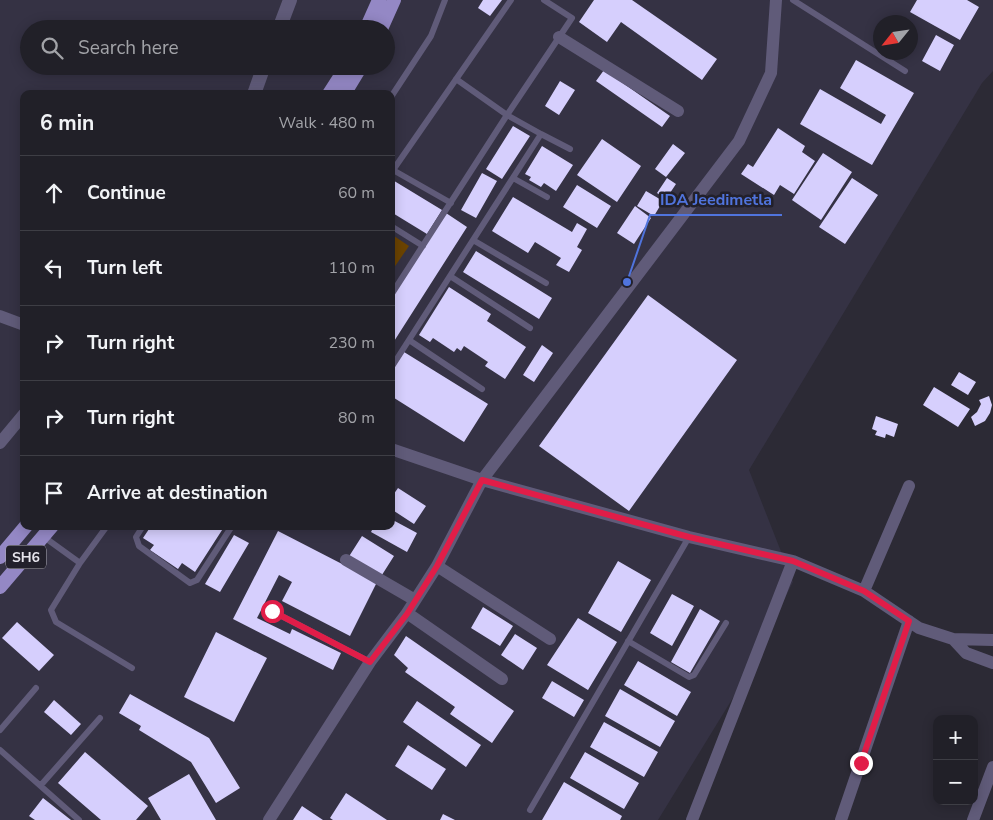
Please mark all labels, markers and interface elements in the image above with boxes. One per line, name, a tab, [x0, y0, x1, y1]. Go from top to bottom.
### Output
north arrow	[873, 15, 918, 60]
search box	[20, 20, 395, 75]
icon: search	[38, 34, 66, 62]
text: Search here	[78, 35, 179, 61]
text: 6 min	[40, 109, 94, 137]
text: Walk · 480 m	[279, 112, 375, 134]
icon: ahead	[40, 179, 68, 207]
text: Continue	[87, 180, 166, 206]
text: 60 m	[338, 182, 375, 204]
callout: IDA Jeedimetla	[650, 184, 782, 215]
text: IDA Jeedimetla	[660, 189, 772, 211]
icon: left	[40, 254, 68, 282]
text: Turn left	[87, 255, 162, 281]
text: 110 m	[328, 257, 375, 279]
icon: right	[40, 329, 68, 357]
text: Turn right	[87, 330, 174, 356]
text: 230 m	[328, 332, 375, 354]
icon: right	[40, 404, 68, 432]
text: Turn right	[87, 405, 174, 431]
text: 80 m	[338, 407, 375, 429]
icon: arrive	[40, 479, 68, 507]
text: Arrive at destination	[87, 480, 268, 506]
road number: SH6	[6, 546, 46, 568]
route start	[261, 600, 284, 623]
map controls	[933, 715, 978, 805]
button: +	[933, 715, 978, 760]
route end	[850, 752, 873, 775]
button: −	[933, 760, 978, 805]

